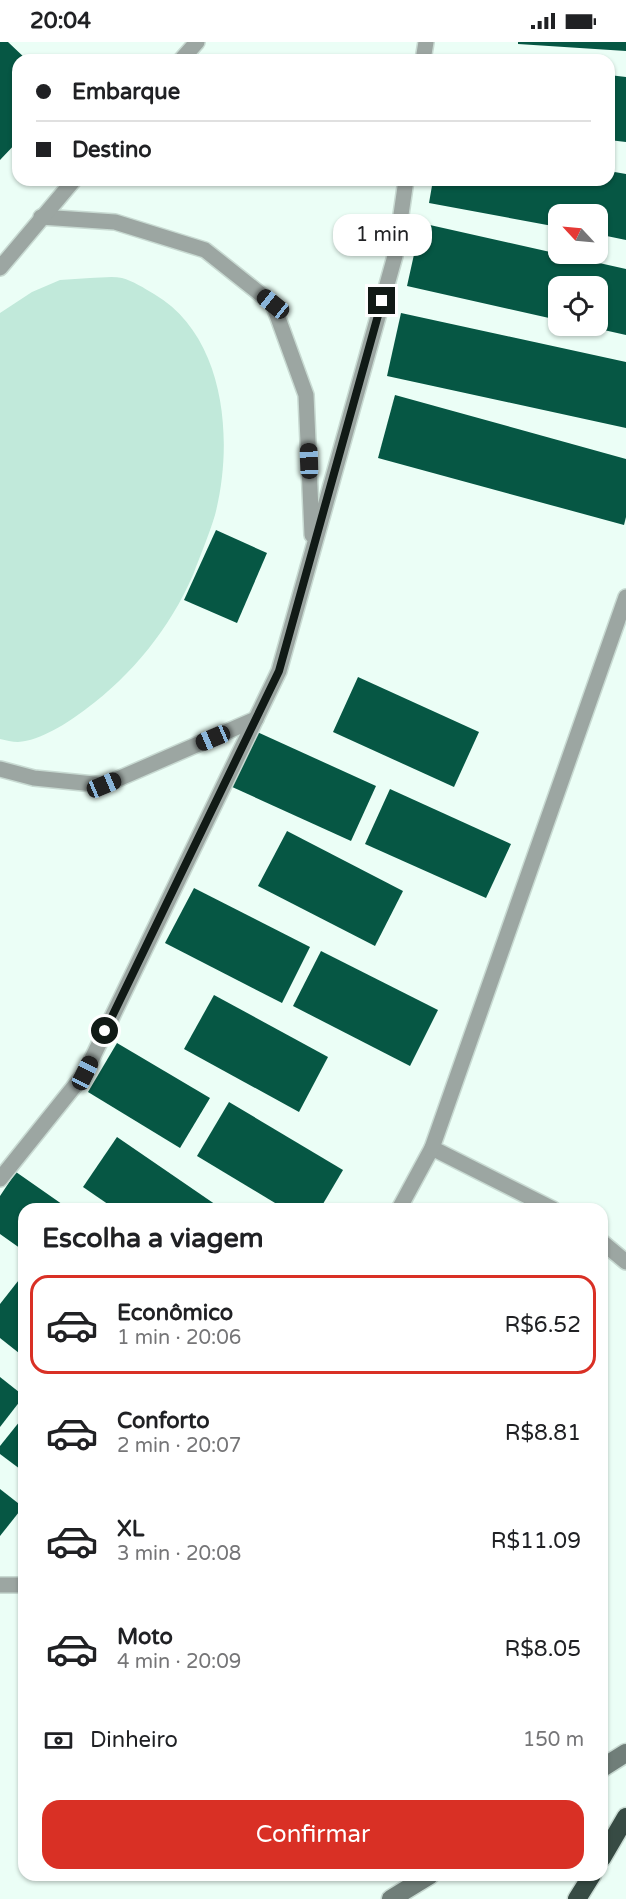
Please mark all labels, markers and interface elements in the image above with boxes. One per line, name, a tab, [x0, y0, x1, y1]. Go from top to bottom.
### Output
text: 20:04	[30, 8, 91, 34]
text: Embarque	[72, 79, 180, 105]
text: Destino	[72, 137, 152, 163]
north arrow	[548, 204, 608, 264]
map controls	[548, 204, 608, 336]
callout: 1 min	[332, 214, 431, 256]
text: 1 min	[356, 223, 409, 247]
button: locate	[548, 276, 608, 336]
car	[253, 286, 293, 322]
route end	[368, 287, 395, 314]
car	[299, 443, 319, 479]
car	[193, 723, 233, 753]
car	[84, 770, 124, 800]
route start	[91, 1017, 118, 1044]
car	[69, 1053, 101, 1093]
text: Escolha a viagem	[42, 1222, 264, 1255]
icon: car	[45, 1298, 99, 1352]
text: Econômico	[117, 1300, 233, 1326]
text: R$6.52	[505, 1312, 581, 1338]
text: 1 min · 20:06	[117, 1326, 241, 1350]
icon: car	[45, 1406, 99, 1460]
text: Conforto	[117, 1408, 210, 1434]
text: R$8.81	[505, 1420, 581, 1446]
text: 2 min · 20:07	[117, 1434, 241, 1458]
icon: car	[45, 1514, 99, 1568]
text: XL	[117, 1516, 144, 1542]
text: R$11.09	[491, 1528, 581, 1554]
text: 3 min · 20:08	[117, 1542, 241, 1566]
icon: car	[45, 1622, 99, 1676]
text: Moto	[117, 1624, 173, 1650]
text: R$8.05	[505, 1636, 581, 1662]
text: 4 min · 20:09	[117, 1650, 241, 1674]
icon: cash	[42, 1724, 75, 1757]
text: Dinheiro	[90, 1727, 178, 1753]
text: 150 m	[523, 1728, 584, 1752]
button: Confirmar	[42, 1800, 584, 1869]

